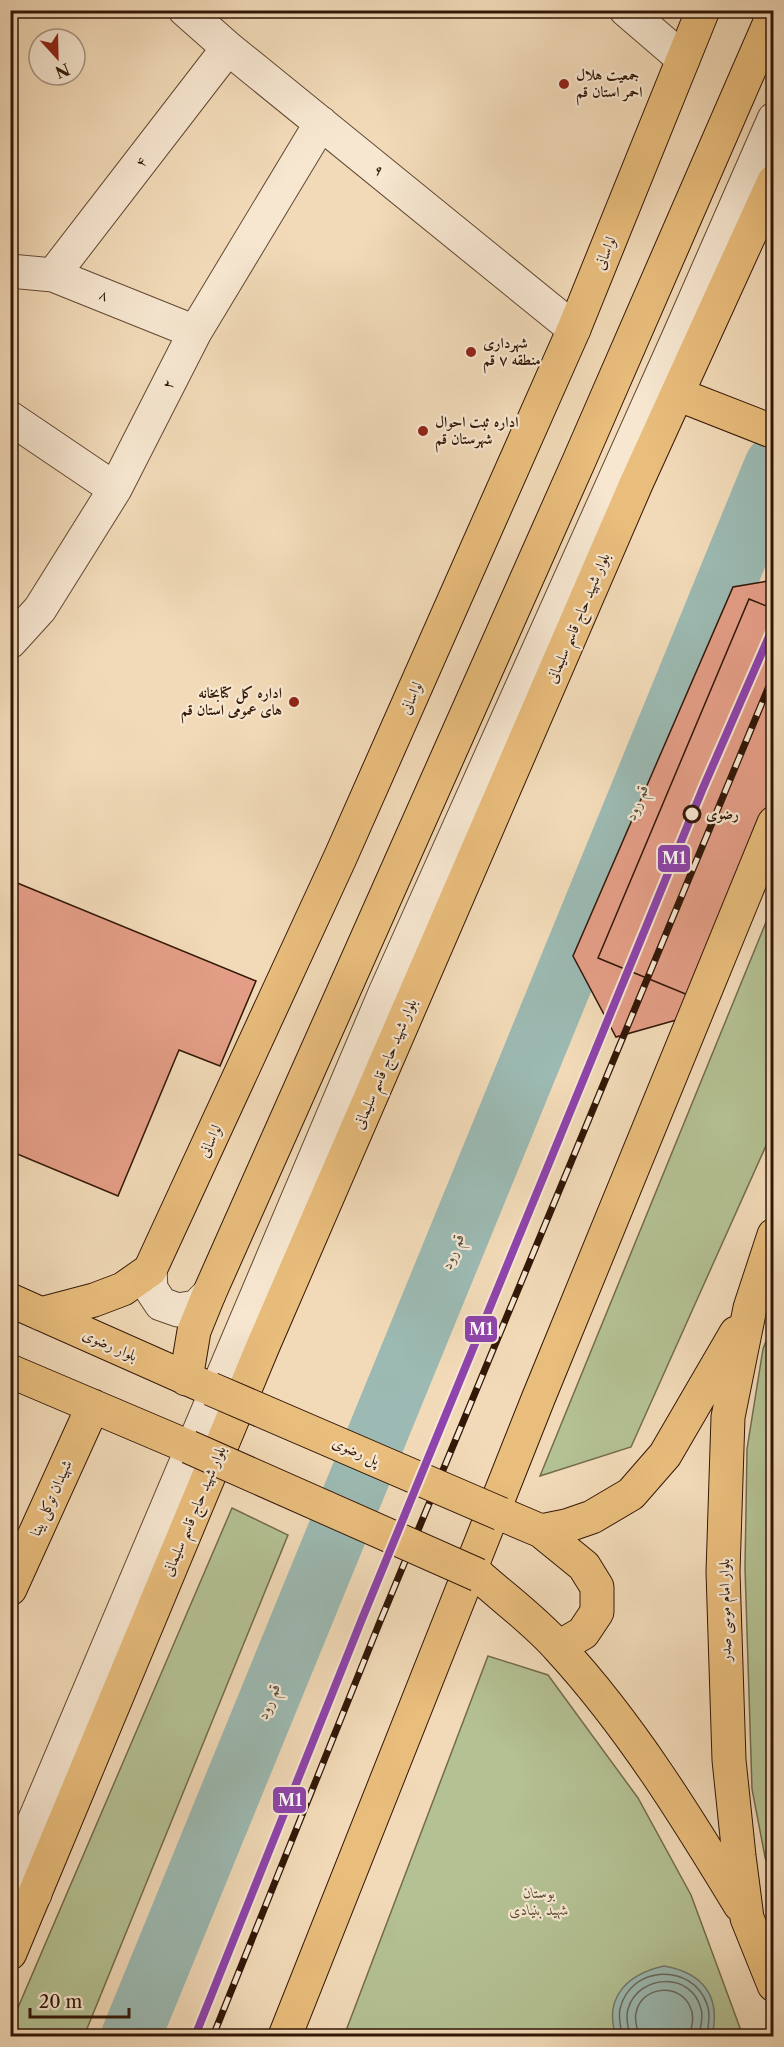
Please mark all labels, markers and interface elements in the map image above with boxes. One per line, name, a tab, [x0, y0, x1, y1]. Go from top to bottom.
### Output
north arrow	[27, 27, 87, 87]
text: N	[52, 59, 73, 83]
place label: جمعیت هلال احمر استان قم	[576, 65, 643, 106]
marker: جمعیت هلال احمر استان قم	[557, 77, 571, 91]
street label: ۴	[130, 152, 151, 171]
street label: ۹	[370, 159, 389, 180]
street label: لواسانی	[589, 233, 620, 272]
street label: ۸	[97, 284, 112, 305]
place label: شهرداری منطقه ۷ قم	[483, 333, 541, 374]
marker: شهرداری منطقه ۷ قم	[464, 345, 478, 359]
street label: ۲	[157, 376, 178, 392]
place label: اداره ثبت احوال شهرستان قم	[435, 412, 518, 453]
marker: اداره ثبت احوال شهرستان قم	[416, 424, 430, 438]
street label: بلوار شهید حاج قاسم سلیمانی	[541, 550, 619, 688]
street label: لواسانی	[395, 678, 426, 717]
place label: اداره کل کتابخانه های عمومی استان قم	[181, 683, 282, 724]
marker: اداره کل کتابخانه های عمومی استان قم	[287, 695, 301, 709]
water label: قم رود	[620, 781, 658, 825]
place label: رضوی	[706, 804, 739, 823]
marker: رضوی	[683, 805, 701, 823]
line badge: M1	[657, 844, 691, 873]
text: M1	[662, 848, 687, 868]
street label: بلوار شهید حاج قاسم سلیمانی	[348, 996, 426, 1134]
street label: لواسانی	[194, 1121, 225, 1160]
water label: قم رود	[436, 1230, 474, 1274]
line badge: M1	[464, 1315, 498, 1343]
text: M1	[469, 1319, 494, 1339]
street label: بلوار رضوی	[80, 1324, 141, 1365]
street label: پل رضوی	[329, 1432, 384, 1471]
street label: بلوار شهید حاج قاسم سلیمانی	[157, 1443, 235, 1581]
street label: شهیدان توکلی بینا	[25, 1457, 78, 1540]
street label: بلوار امام موسی صدر	[714, 1558, 739, 1663]
water label: قم رود	[252, 1680, 290, 1724]
line badge: M1	[272, 1786, 307, 1814]
text: M1	[278, 1790, 303, 1810]
park label: بوستان شهید بنیادی	[509, 1883, 569, 1920]
scale bar	[30, 1981, 129, 2019]
text: 20 m	[39, 1991, 83, 2013]

